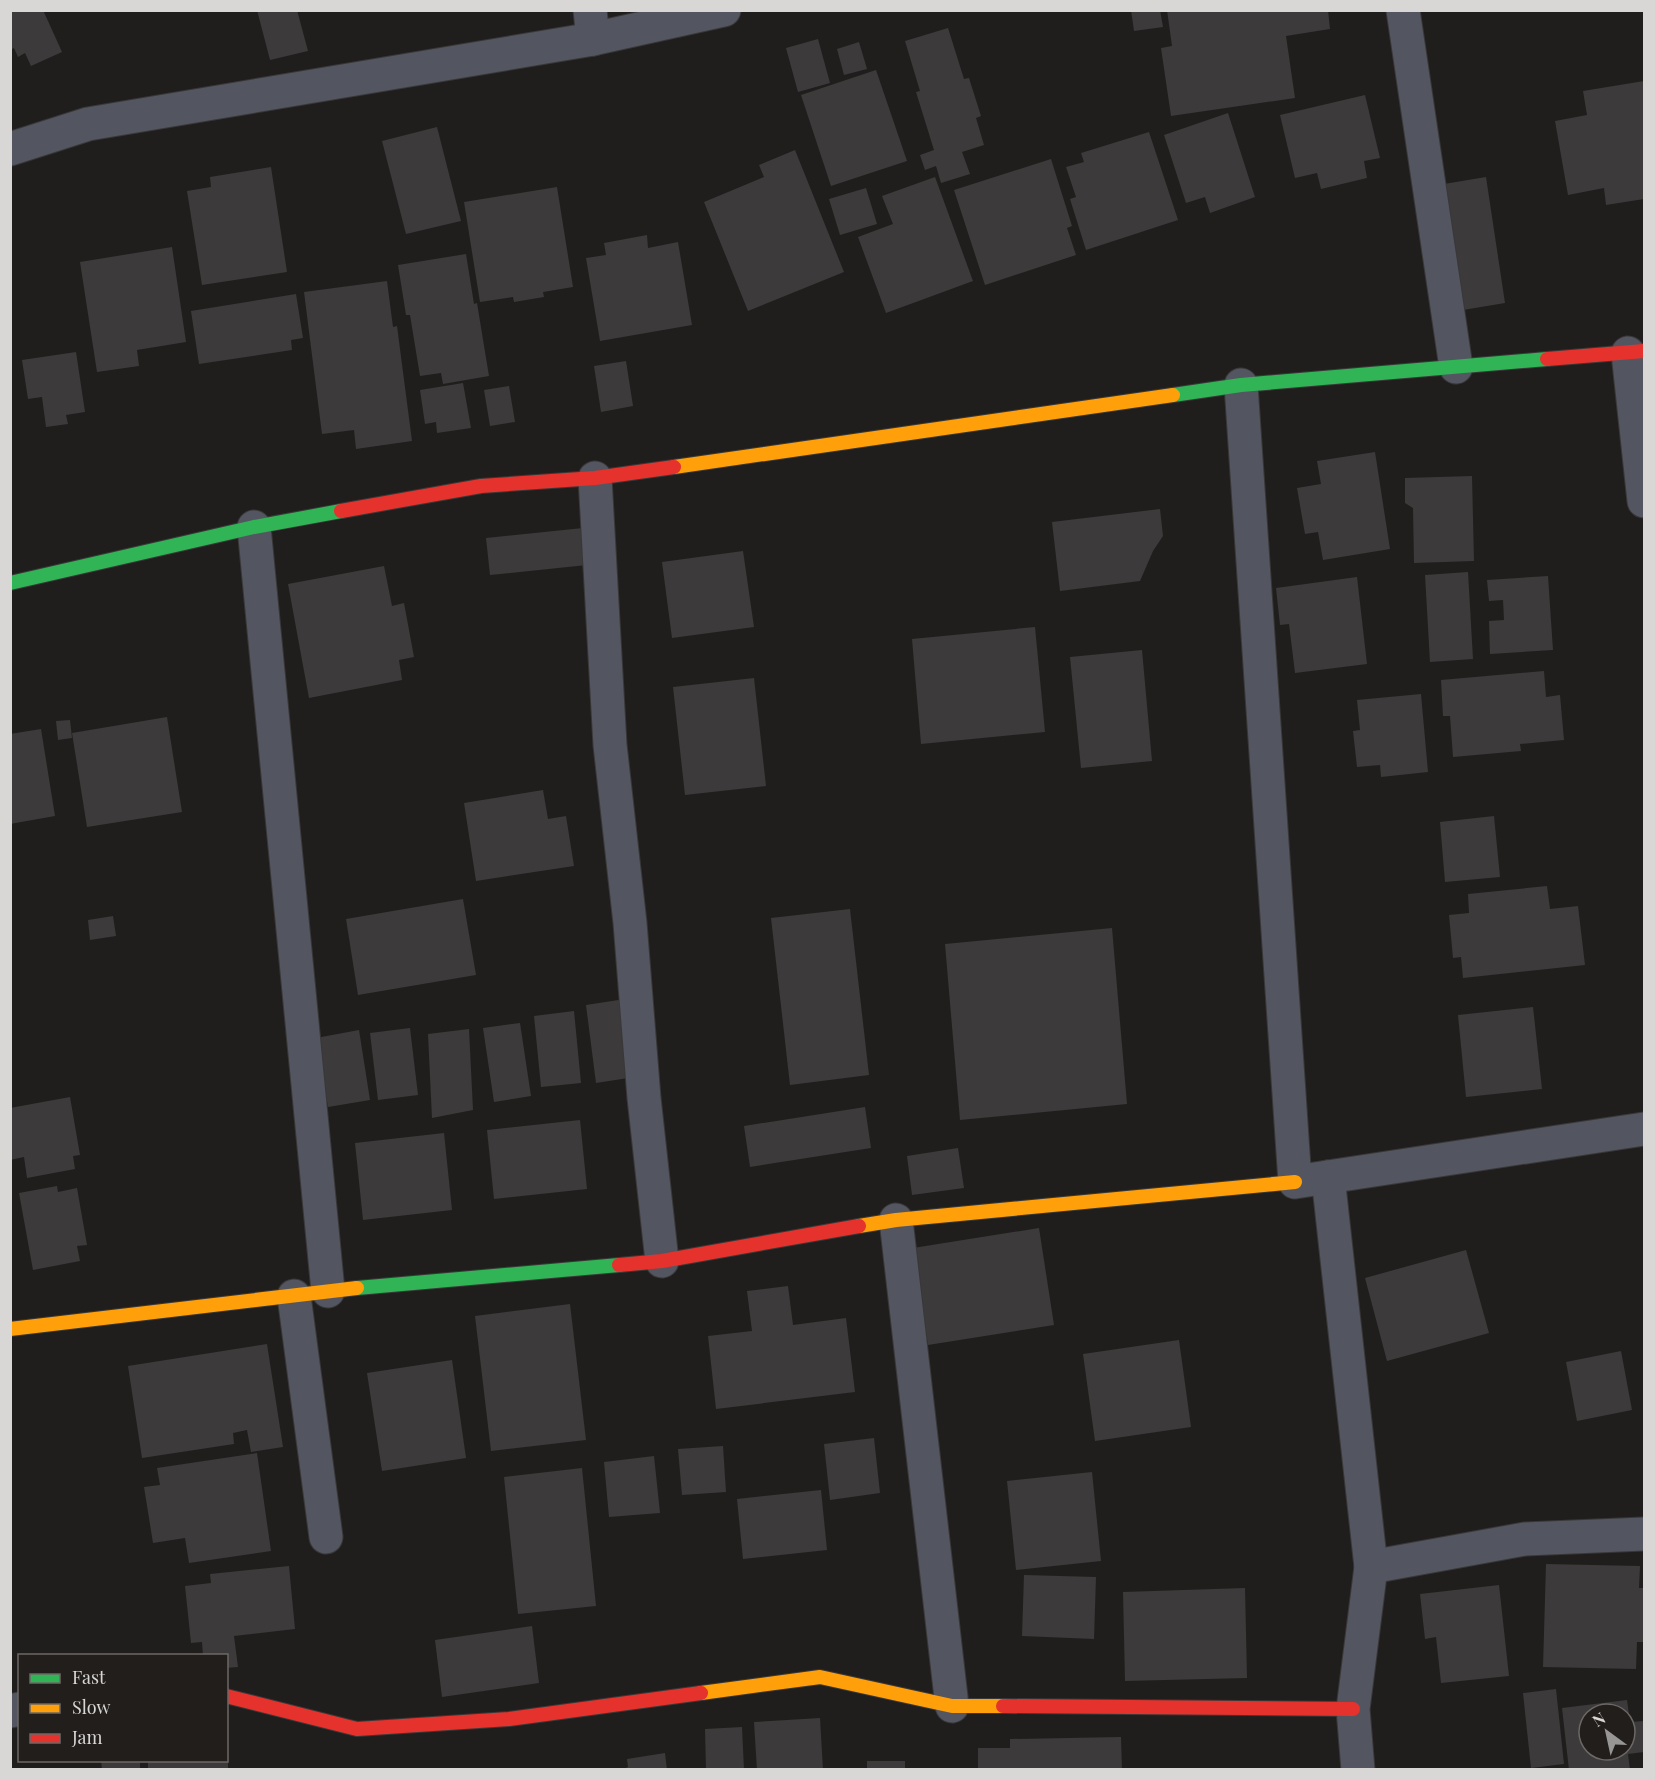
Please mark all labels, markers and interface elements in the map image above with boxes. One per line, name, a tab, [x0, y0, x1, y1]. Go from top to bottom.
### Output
legend	[18, 1654, 228, 1762]
text: Fast	[72, 1665, 106, 1689]
text: Slow	[72, 1695, 110, 1719]
north arrow	[1577, 1702, 1637, 1762]
text: N	[1588, 1707, 1609, 1731]
text: Jam	[71, 1725, 102, 1749]

